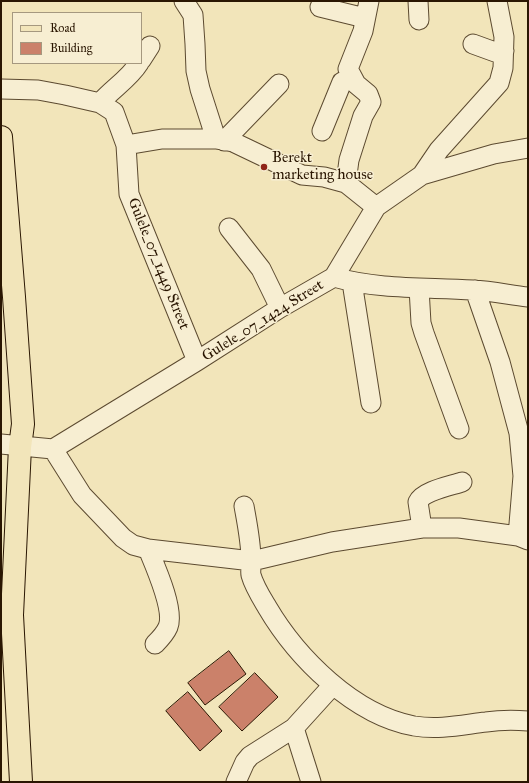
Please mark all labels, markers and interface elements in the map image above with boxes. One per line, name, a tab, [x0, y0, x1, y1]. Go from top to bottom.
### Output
legend	[12, 12, 142, 64]
text: Road	[50, 21, 76, 35]
text: Building	[50, 41, 92, 55]
place label: Berekt marketing house	[272, 149, 373, 184]
marker: Berekt marketing house	[259, 162, 269, 172]
street label: Gulele_07_1449 Street	[123, 195, 193, 333]
street label: Gulele_07_1424 Street	[199, 276, 327, 366]

